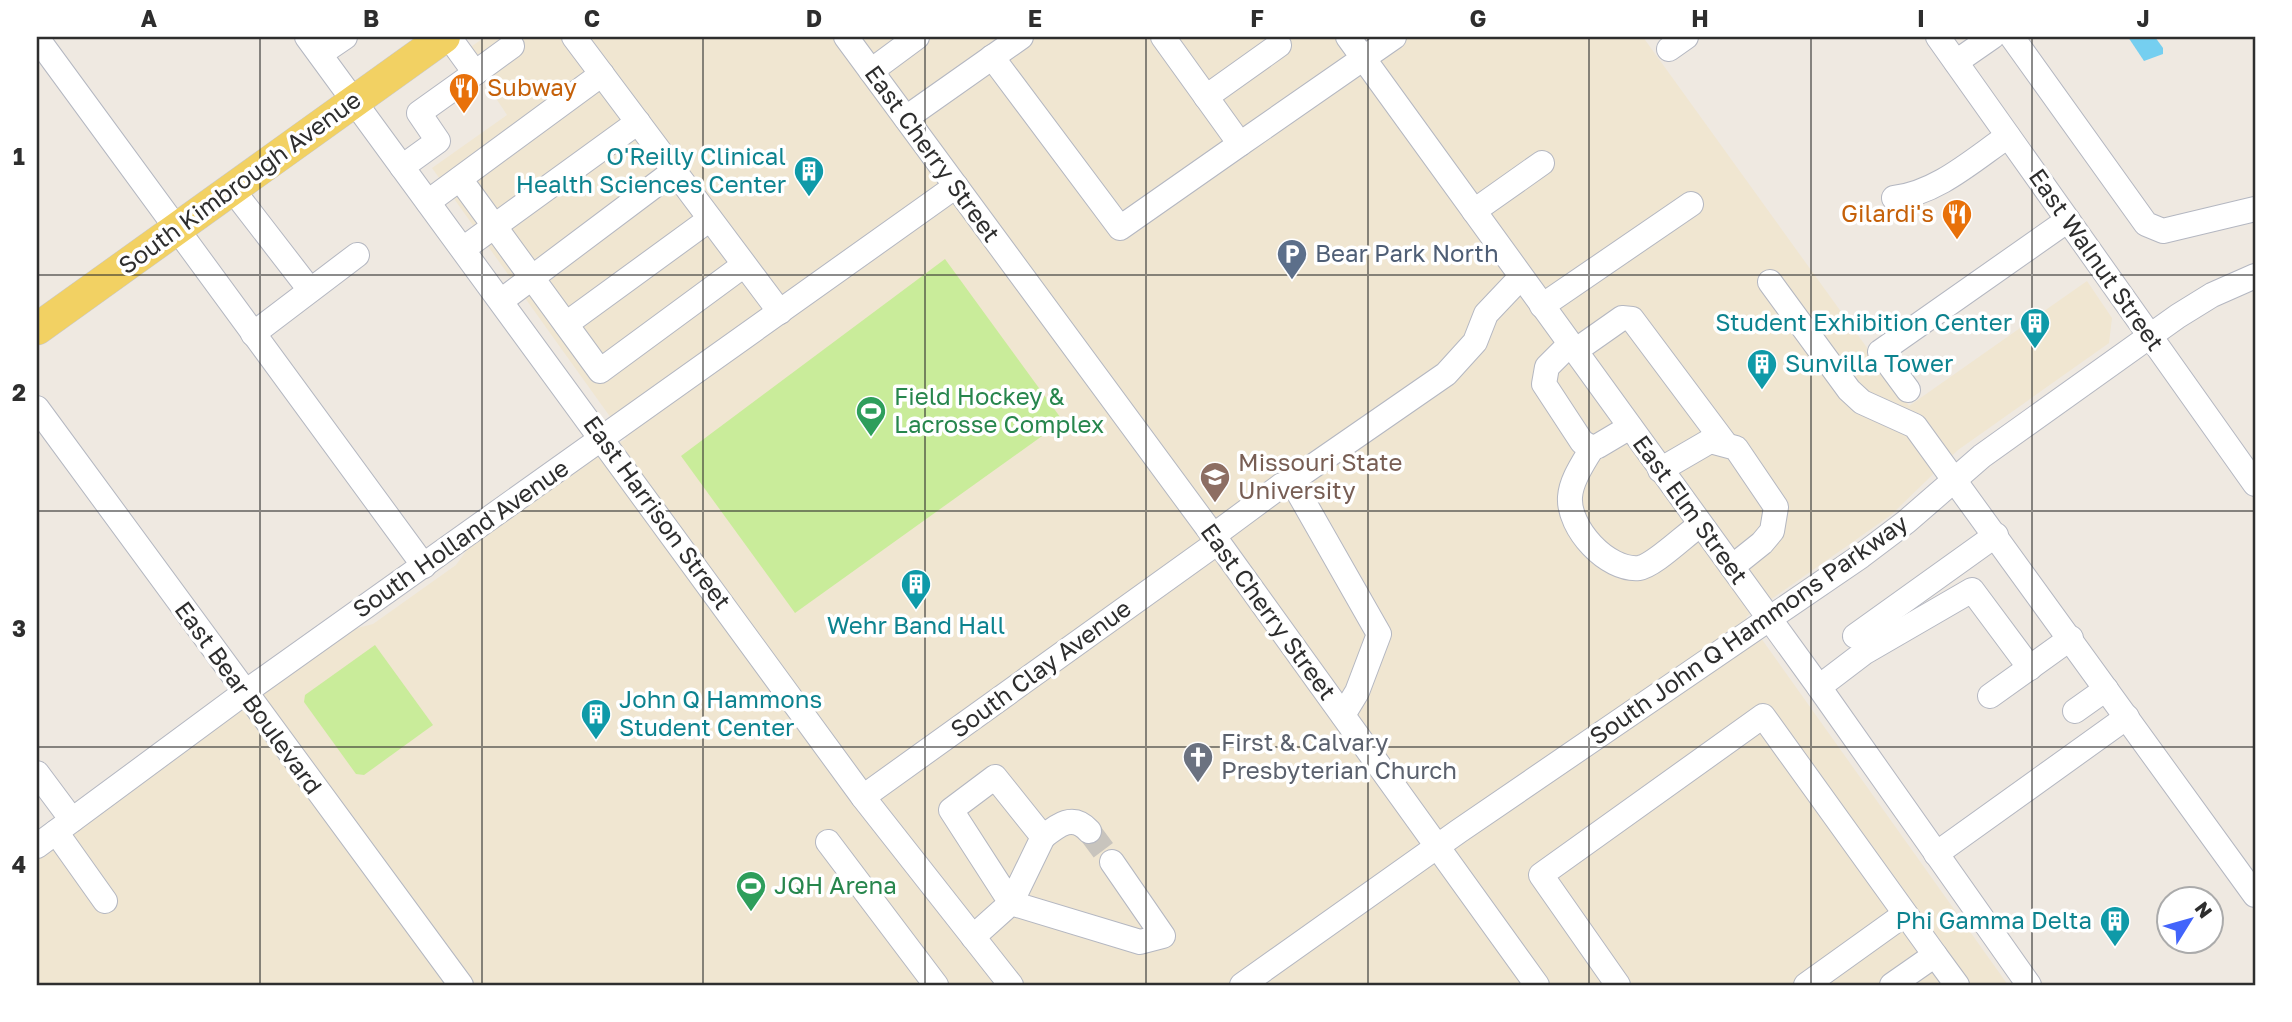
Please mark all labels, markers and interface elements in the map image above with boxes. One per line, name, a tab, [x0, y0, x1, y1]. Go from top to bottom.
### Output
text: A	[141, 4, 158, 32]
text: B	[363, 4, 379, 32]
text: C	[584, 4, 600, 32]
text: D	[806, 4, 822, 32]
text: E	[1028, 4, 1042, 32]
text: F	[1250, 4, 1264, 32]
text: G	[1470, 4, 1486, 32]
text: H	[1691, 4, 1709, 32]
text: I	[1917, 4, 1925, 32]
text: J	[2136, 4, 2150, 32]
street label: East Cherry Street	[859, 59, 1007, 247]
restaurant icon: Subway	[447, 71, 481, 115]
place label: Subway	[487, 72, 577, 101]
street label: South Kimbrough Avenue	[113, 84, 366, 279]
place label: O'Reilly Clinical Health Sciences Center	[516, 141, 786, 198]
text: 1	[13, 142, 25, 170]
building icon: O'Reilly Clinical Health Sciences Center	[792, 154, 826, 198]
street label: East Walnut Street	[2024, 163, 2171, 356]
restaurant icon: Gilardi's	[1940, 197, 1974, 241]
place label: Gilardi's	[1841, 198, 1934, 227]
parking icon: Bear Park North	[1275, 237, 1309, 281]
place label: Bear Park North	[1315, 238, 1499, 267]
building icon: Student Exhibition Center	[2018, 306, 2052, 350]
place label: Student Exhibition Center	[1715, 307, 2012, 336]
building icon: Sunvilla Tower	[1745, 347, 1779, 391]
place label: Sunvilla Tower	[1785, 348, 1953, 377]
text: 2	[12, 378, 26, 406]
place label: Field Hockey & Lacrosse Complex	[894, 381, 1104, 438]
sports icon: Field Hockey & Lacrosse Complex	[854, 394, 888, 438]
street label: East Harrison Street	[578, 410, 738, 615]
street label: East Elm Street	[1627, 429, 1755, 589]
place label: Missouri State University	[1238, 447, 1403, 504]
street label: South Holland Avenue	[347, 452, 573, 623]
school or university icon: Missouri State University	[1198, 460, 1232, 504]
street label: South John Q Hammons Parkway	[1584, 507, 1913, 750]
street label: East Cherry Street	[1195, 517, 1343, 705]
building icon: Wehr Band Hall	[899, 567, 933, 611]
street label: South Clay Avenue	[944, 593, 1136, 743]
street label: East Bear Boulevard	[170, 595, 329, 799]
place label: Wehr Band Hall	[827, 610, 1005, 639]
text: 3	[12, 614, 26, 642]
place label: John Q Hammons Student Center	[619, 684, 822, 741]
building icon: John Q Hammons Student Center	[579, 697, 613, 741]
place label: First & Calvary Presbyterian Church	[1221, 727, 1457, 784]
church icon: First & Calvary Presbyterian Church	[1181, 740, 1215, 784]
text: 4	[12, 850, 26, 878]
sports icon: JQH Arena	[734, 869, 768, 913]
place label: JQH Arena	[774, 870, 897, 899]
north arrow	[2156, 886, 2226, 956]
text: N	[2190, 897, 2218, 922]
building icon: Phi Gamma Delta	[2098, 904, 2132, 948]
place label: Phi Gamma Delta	[1895, 905, 2092, 934]

